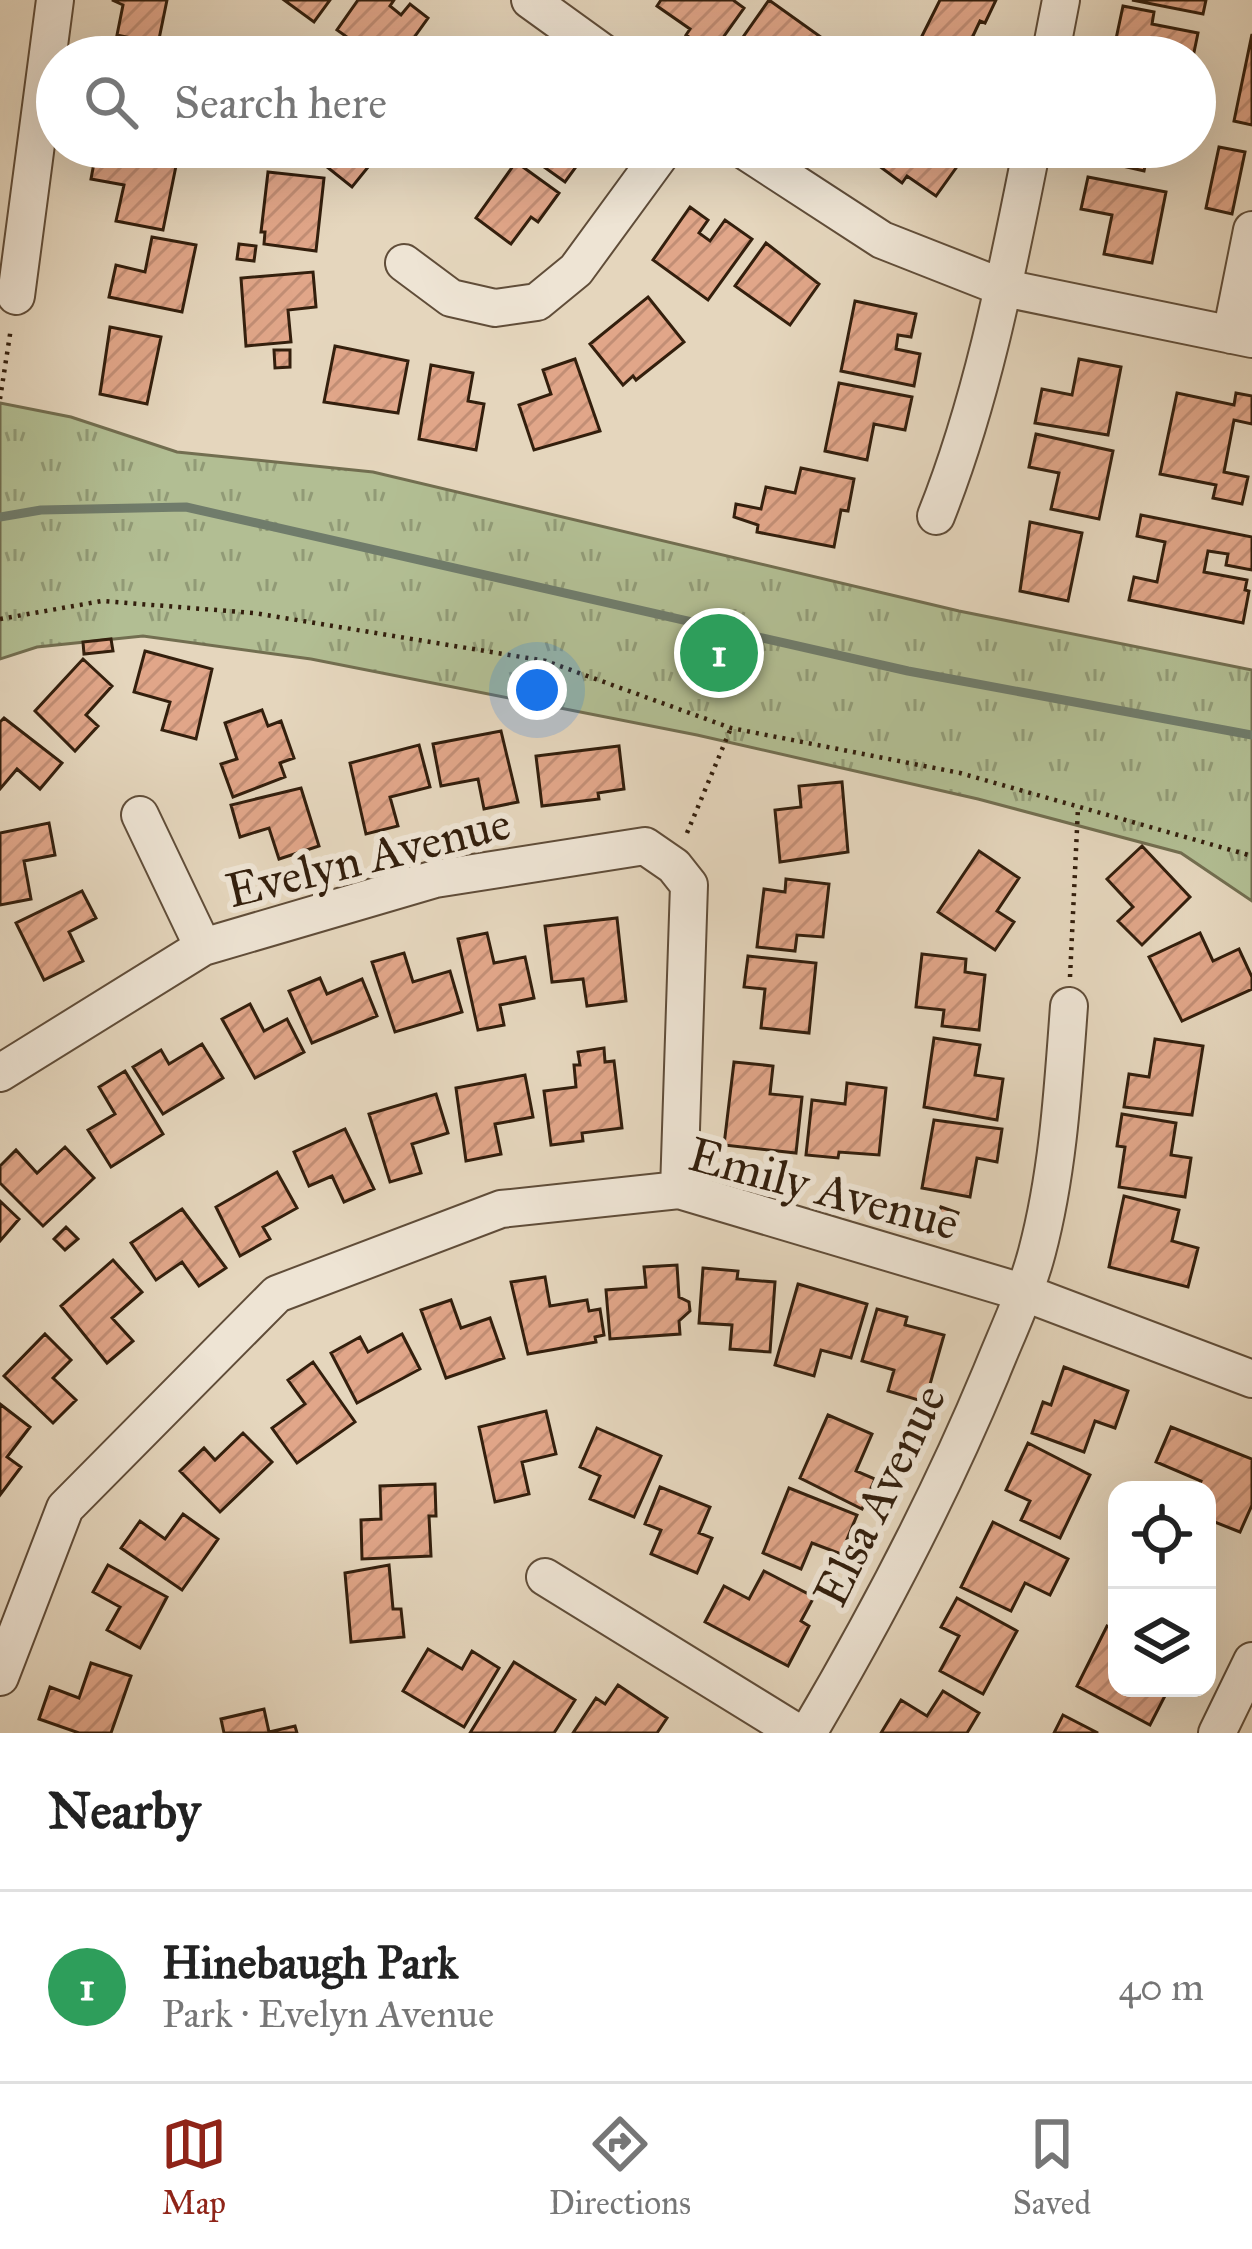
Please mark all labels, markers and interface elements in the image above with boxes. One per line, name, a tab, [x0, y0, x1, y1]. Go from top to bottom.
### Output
search box	[36, 36, 1216, 168]
icon: search	[78, 69, 144, 135]
text: Search here	[174, 75, 387, 130]
pin: 1	[680, 608, 758, 698]
your location	[507, 660, 567, 720]
street label: Evelyn Avenue	[220, 793, 516, 920]
street label: Emily Avenue	[682, 1124, 965, 1253]
street label: Elsa Avenue	[800, 1375, 958, 1616]
map controls	[1108, 1481, 1216, 1697]
button: locate	[1108, 1481, 1216, 1589]
button: layers	[1108, 1589, 1216, 1697]
text: Nearby	[48, 1780, 200, 1842]
text: Hinebaugh Park	[162, 1935, 458, 1990]
text: 1	[79, 1963, 95, 2011]
text: 40 m	[1118, 1963, 1204, 2011]
text: Park · Evelyn Avenue	[162, 1990, 494, 2038]
tab: Map	[161, 2111, 227, 2223]
tab: Directions	[549, 2111, 691, 2223]
tab: Saved	[1013, 2111, 1091, 2223]

